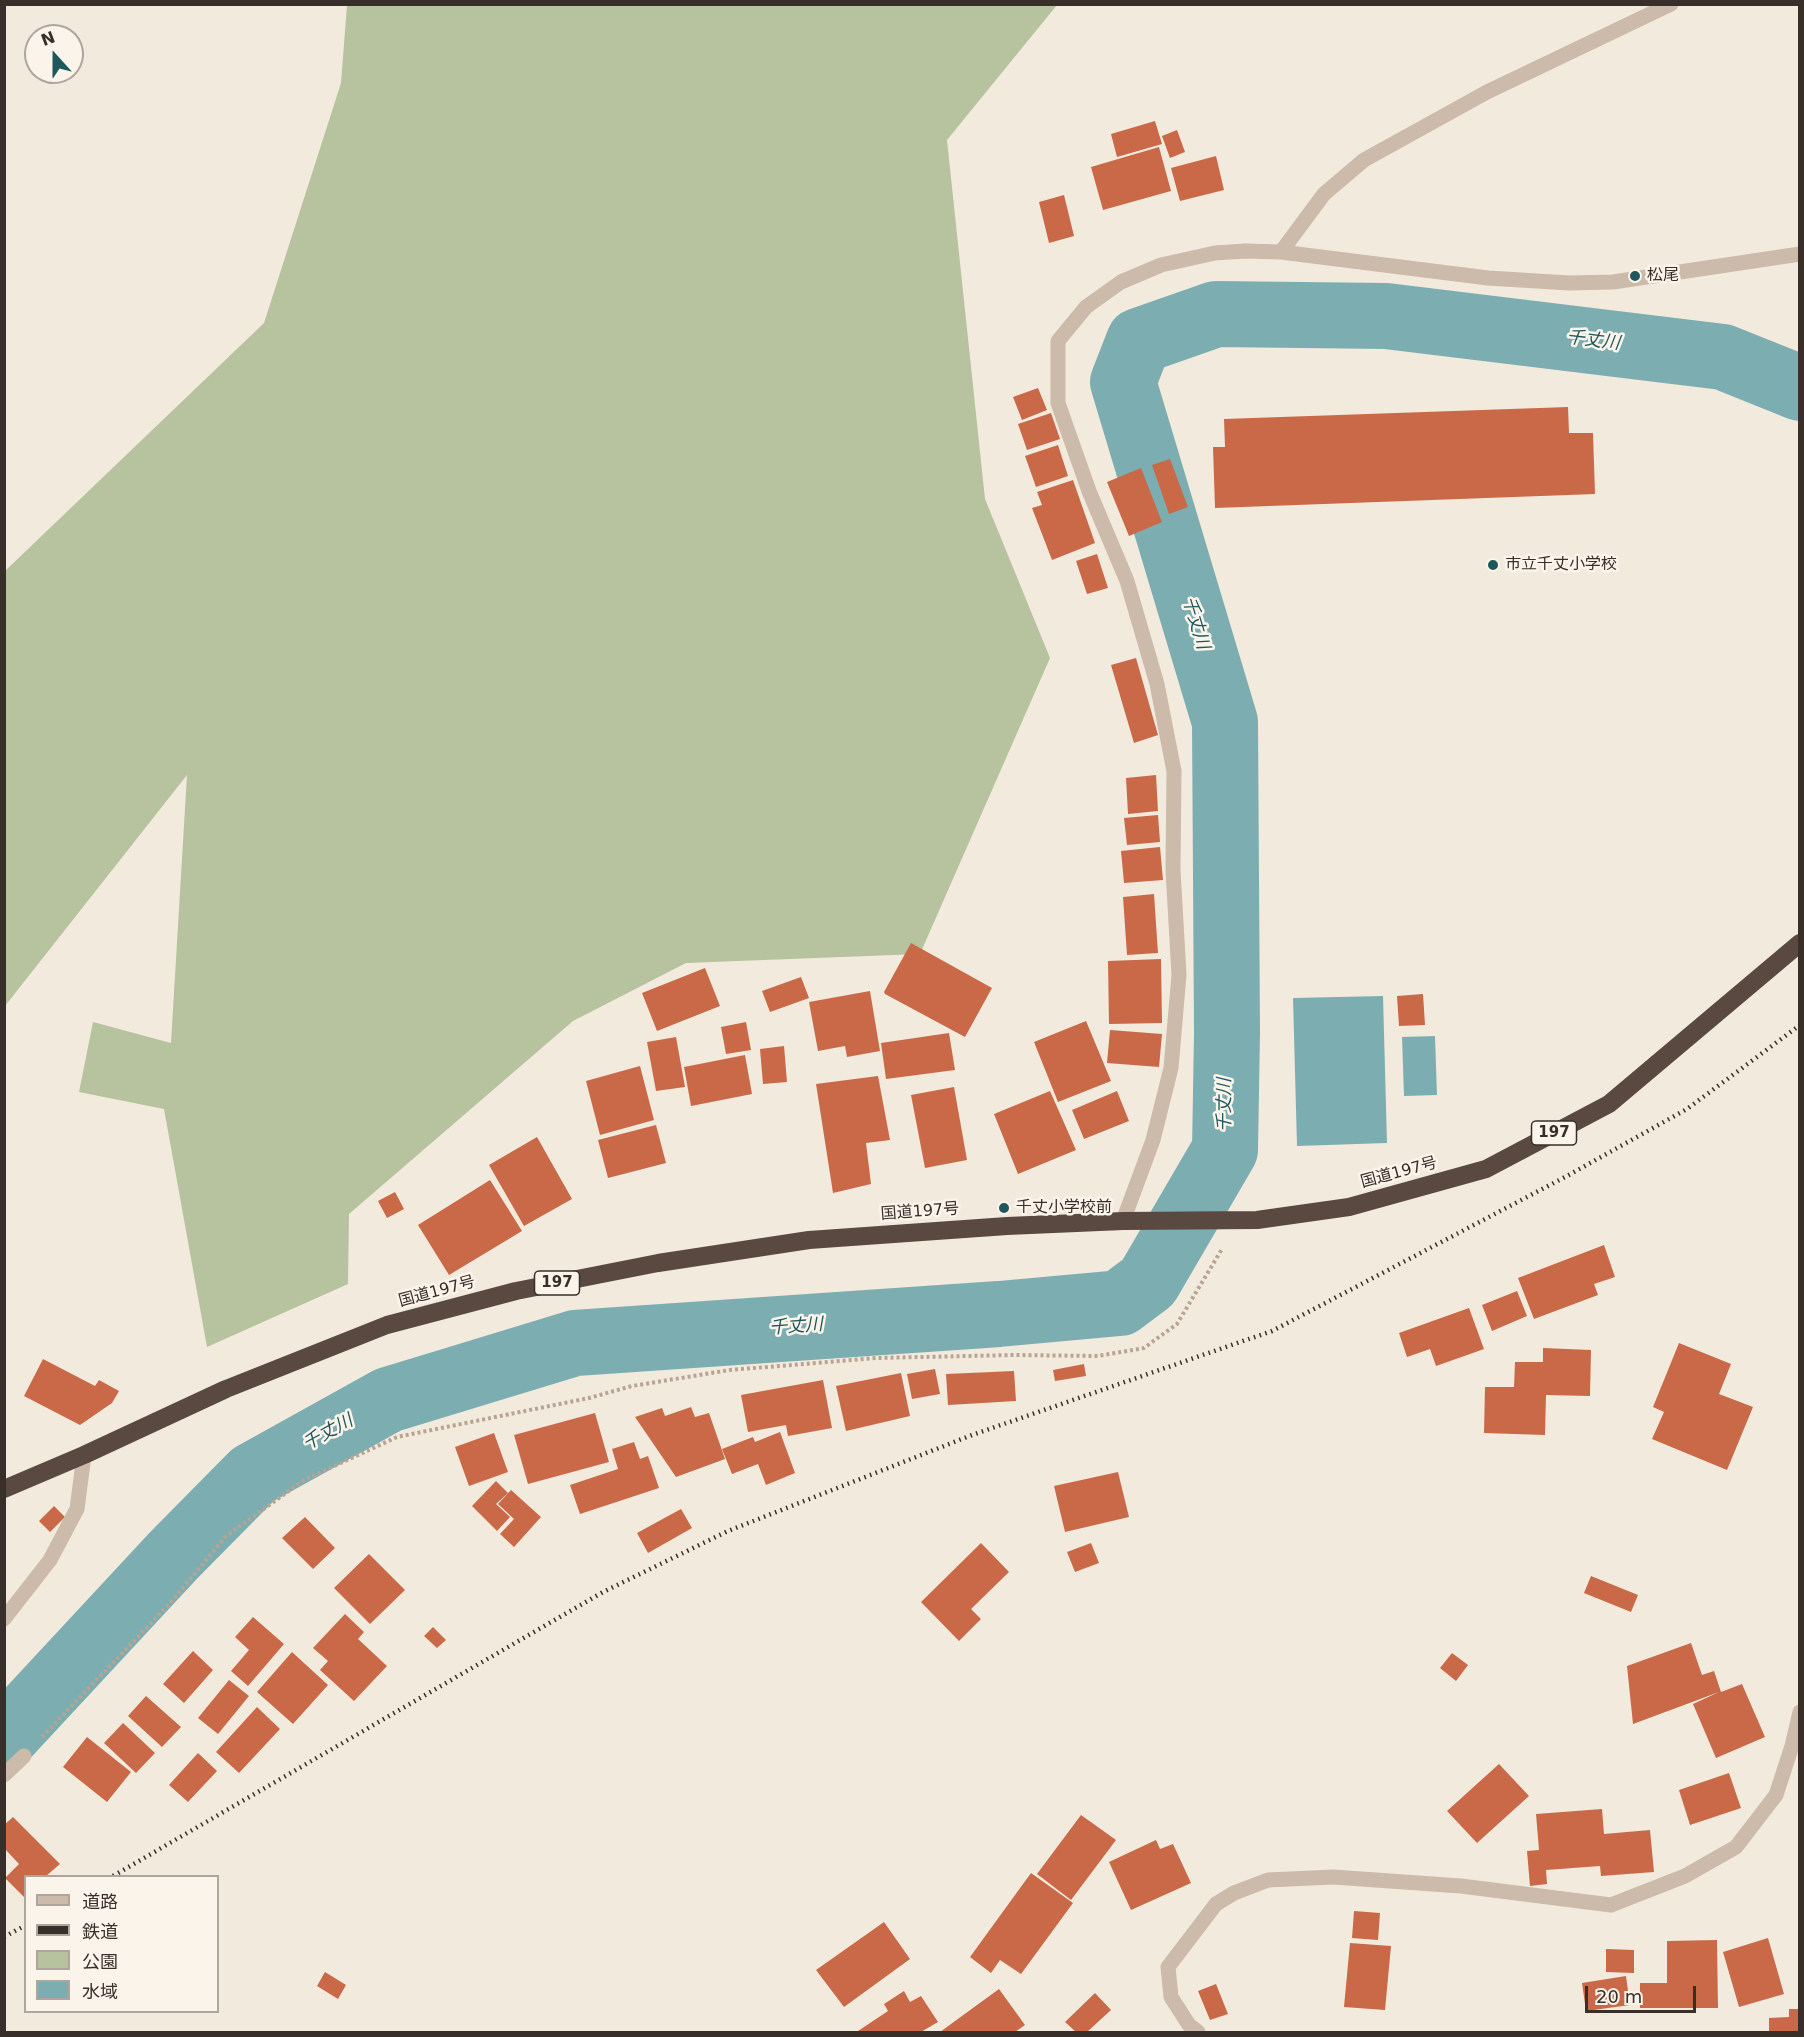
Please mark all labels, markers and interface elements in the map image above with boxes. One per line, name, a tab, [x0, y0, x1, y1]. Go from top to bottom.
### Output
north arrow	[24, 24, 84, 84]
text: N	[38, 27, 58, 50]
place label: 松尾	[1647, 266, 1679, 286]
marker: 松尾	[1628, 269, 1642, 283]
water label: 千丈川	[1565, 327, 1621, 355]
place label: 市立千丈小学校	[1505, 555, 1617, 575]
marker: 市立千丈小学校	[1486, 558, 1500, 572]
water label: 千丈川	[1177, 594, 1213, 652]
water label: 千丈川	[1214, 1078, 1236, 1132]
road number: 197	[1532, 1121, 1576, 1145]
street label: 国道197号	[1359, 1154, 1439, 1192]
place label: 千丈小学校前	[1016, 1198, 1112, 1218]
street label: 国道197号	[880, 1200, 960, 1224]
marker: 千丈小学校前	[997, 1201, 1011, 1215]
road number: 197	[534, 1271, 580, 1295]
street label: 国道197号	[397, 1273, 477, 1311]
water label: 千丈川	[768, 1314, 824, 1340]
water label: 千丈川	[299, 1410, 357, 1456]
legend	[24, 1875, 219, 2013]
text: 道路	[82, 1891, 118, 1912]
text: 鉄道	[82, 1921, 118, 1942]
text: 公園	[82, 1951, 118, 1972]
scale bar	[1588, 1974, 1699, 2012]
text: 水域	[82, 1981, 118, 2002]
text: 20 m	[1596, 1986, 1642, 2007]

